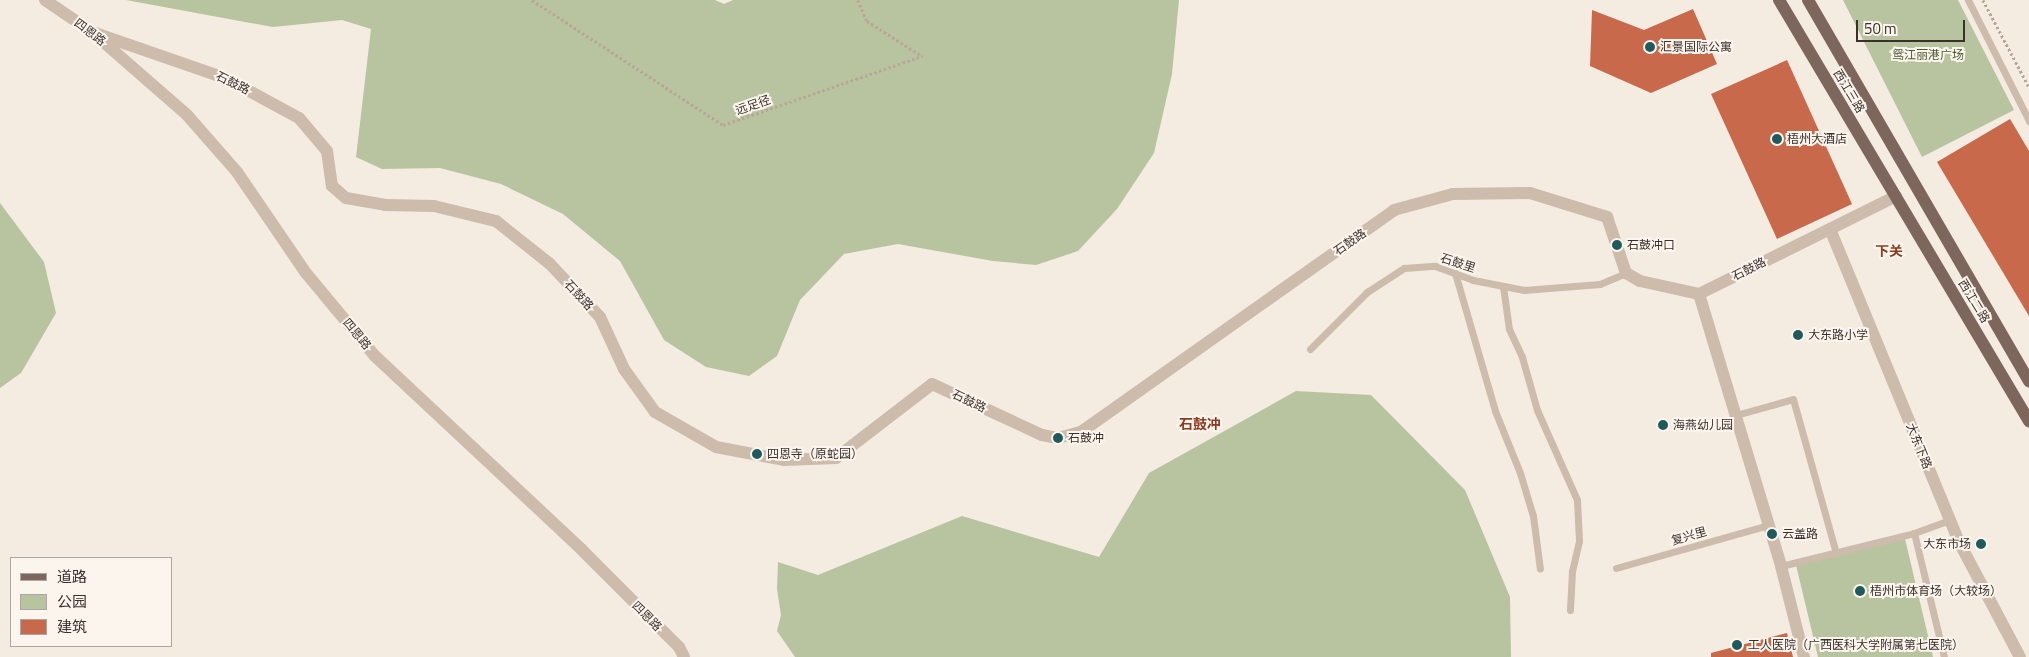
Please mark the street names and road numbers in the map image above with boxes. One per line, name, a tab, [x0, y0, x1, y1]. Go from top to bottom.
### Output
street label: 四恩路	[71, 15, 109, 49]
street label: 西江三路	[1830, 67, 1868, 115]
street label: 石鼓路	[214, 69, 252, 97]
street label: 远足径	[734, 92, 772, 118]
street label: 石鼓路	[1331, 226, 1369, 258]
street label: 石鼓里	[1439, 251, 1477, 275]
street label: 石鼓路	[1730, 254, 1768, 284]
street label: 石鼓路	[561, 277, 597, 313]
street label: 西江二路	[1955, 277, 1993, 325]
street label: 四恩路	[340, 316, 374, 352]
street label: 石鼓路	[950, 387, 988, 415]
street label: 大东下路	[1903, 421, 1935, 471]
street label: 复兴里	[1670, 524, 1708, 548]
street label: 四恩路	[629, 598, 665, 634]

